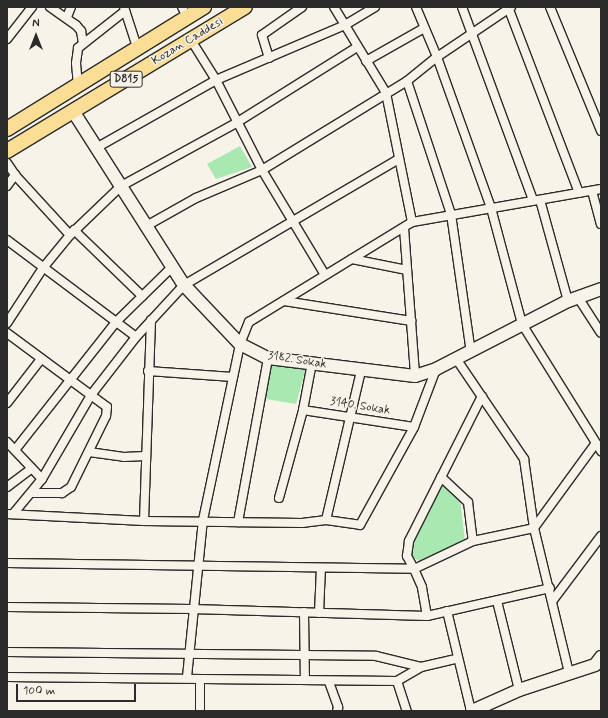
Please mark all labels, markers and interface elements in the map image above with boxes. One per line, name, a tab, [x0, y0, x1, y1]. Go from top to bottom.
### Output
street label: Kozan Caddesi	[150, 15, 226, 69]
north arrow	[16, 16, 56, 56]
text: N	[32, 17, 40, 31]
road number: D815	[109, 70, 143, 88]
street label: 3182. Sokak	[267, 349, 327, 373]
street label: 3140. Sokak	[329, 395, 391, 419]
scale bar	[18, 676, 138, 702]
text: 100 m	[23, 683, 55, 699]

